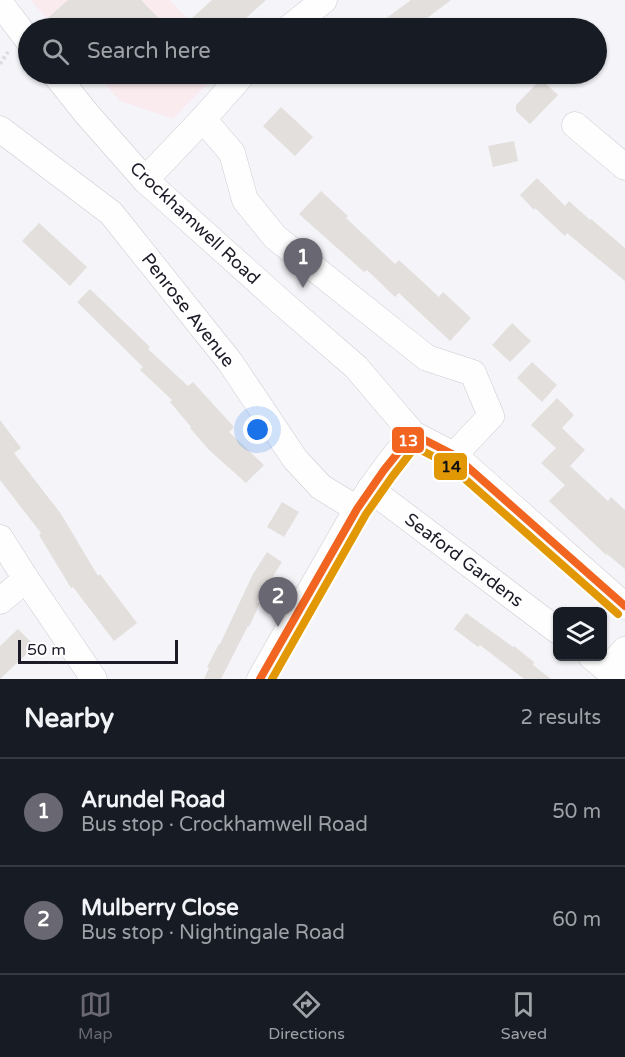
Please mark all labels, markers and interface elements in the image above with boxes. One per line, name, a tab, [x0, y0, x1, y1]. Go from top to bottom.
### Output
search box	[18, 18, 607, 84]
icon: search	[39, 35, 72, 68]
text: Search here	[87, 38, 211, 64]
street label: Crockhamwell Road	[125, 157, 265, 289]
pin: 1	[284, 238, 322, 288]
street label: Penrose Avenue	[137, 249, 239, 371]
your location	[243, 415, 272, 444]
line badge: 13	[391, 426, 425, 454]
text: 13	[398, 431, 418, 451]
line badge: 14	[433, 452, 468, 481]
text: 14	[441, 457, 461, 477]
street label: Seaford Gardens	[400, 508, 528, 612]
pin: 2	[258, 578, 298, 627]
map controls	[553, 607, 607, 661]
button: layers	[553, 607, 607, 661]
scale bar	[18, 637, 178, 664]
text: 50 m	[27, 640, 66, 660]
text: Nearby	[24, 703, 114, 734]
text: 2 results	[521, 706, 601, 730]
text: Arundel Road	[81, 787, 225, 813]
text: 1	[37, 800, 50, 824]
text: 50 m	[552, 800, 601, 824]
text: Bus stop · Crockhamwell Road	[81, 813, 368, 837]
text: Mulberry Close	[81, 895, 239, 921]
text: 2	[37, 908, 50, 932]
text: 60 m	[552, 908, 601, 932]
text: Bus stop · Nightingale Road	[81, 921, 345, 945]
tab: Map	[78, 988, 112, 1044]
tab: Directions	[268, 988, 345, 1044]
tab: Saved	[501, 988, 547, 1044]

